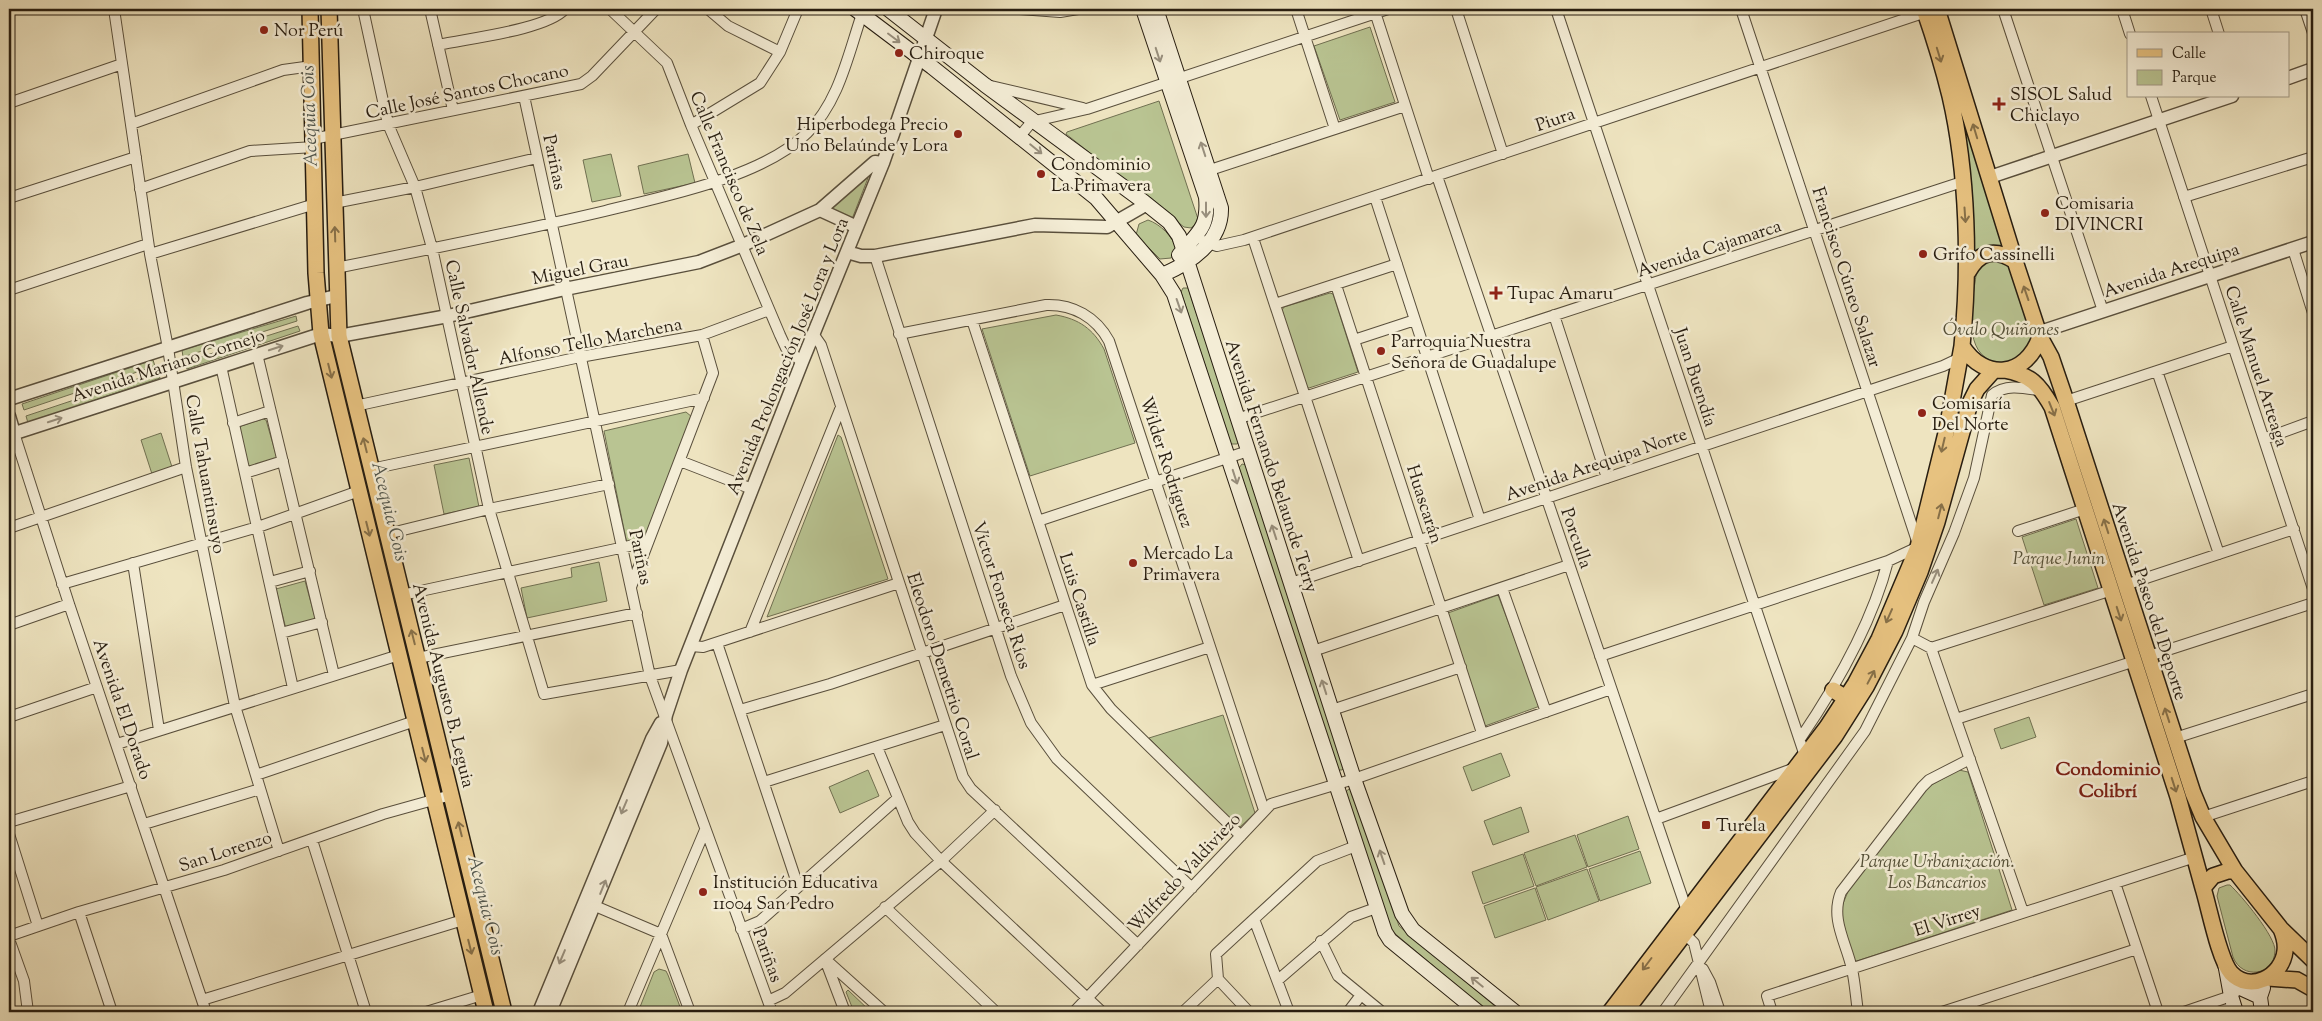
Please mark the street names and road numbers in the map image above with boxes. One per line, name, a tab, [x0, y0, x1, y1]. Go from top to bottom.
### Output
street label: Calle José Santos Chocano	[364, 59, 571, 127]
street label: Calle Francisco de Zela	[682, 88, 775, 260]
street label: Piura	[1532, 102, 1579, 140]
street label: Pariñas	[535, 132, 572, 192]
street label: Francisco Cúneo Salazar	[1804, 184, 1887, 371]
street label: Avenida Prolongación José Lora y Lora	[721, 214, 857, 499]
street label: Avenida Cajamarca	[1634, 214, 1785, 286]
street label: Avenida Arequipa	[2100, 238, 2243, 306]
street label: Miguel Grau	[530, 249, 631, 293]
street label: Calle Salvador Allende	[437, 258, 499, 437]
street label: Calle Manuel Arteaga	[2217, 283, 2293, 451]
street label: Alfonso Tello Marchena	[496, 312, 685, 374]
street label: Avenida Mariano Cornejo	[69, 323, 269, 410]
street label: Juan Buendía	[1666, 324, 1722, 430]
street label: Avenida Fernando Belaunde Terry	[1217, 337, 1323, 596]
street label: Calle Tahuantinsuyo	[177, 393, 231, 556]
street label: Wilder Rodríguez	[1132, 394, 1199, 532]
street label: Avenida Arequipa Norte	[1502, 423, 1691, 509]
street label: Huascarán	[1398, 462, 1448, 548]
street label: Avenida Paseo del Deporte	[2104, 499, 2192, 704]
street label: Porculla	[1553, 505, 1598, 573]
street label: Víctor Fonseca Ríos	[964, 518, 1036, 673]
street label: Pariñas	[621, 527, 658, 587]
street label: Luis Castilla	[1051, 550, 1105, 650]
street label: Eleodoro Demetrio Coral	[899, 570, 984, 764]
street label: Avenida Augusto B. Leguia	[404, 580, 480, 791]
street label: Avenida El Dorado	[85, 636, 157, 784]
street label: Wilfredo Valdiviezo	[1123, 808, 1248, 939]
street label: San Lorenzo	[176, 826, 276, 880]
street label: El Virrey	[1911, 899, 1984, 945]
street label: Pariñas	[744, 925, 788, 986]

